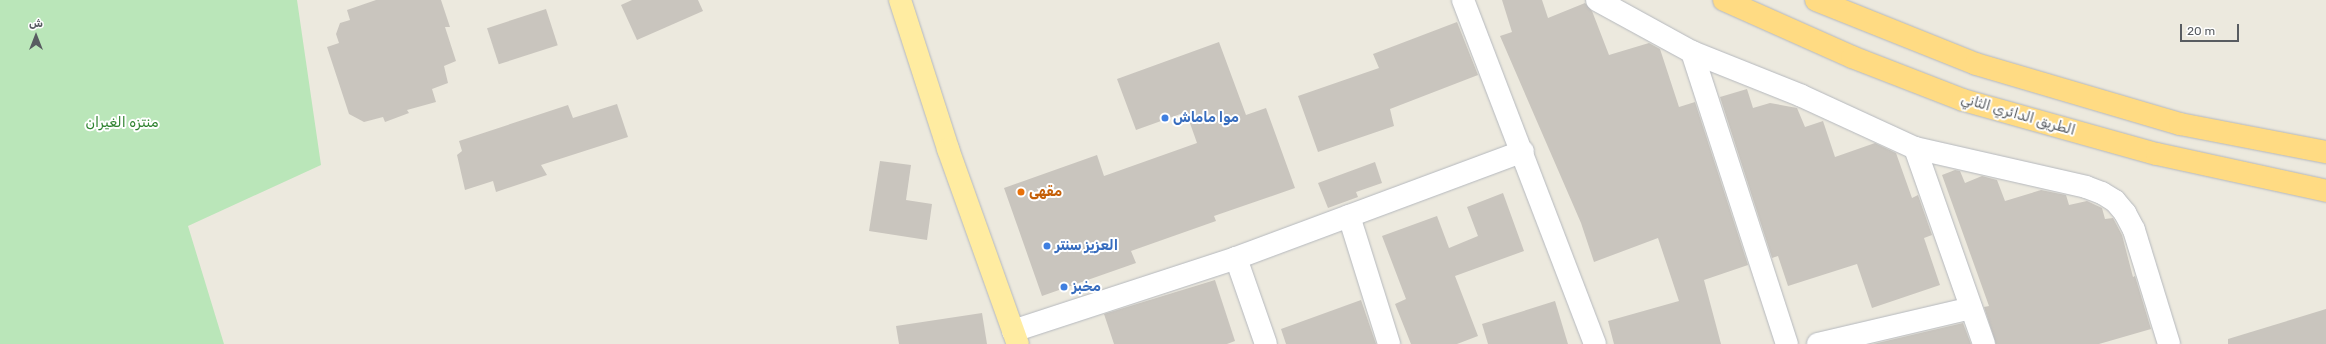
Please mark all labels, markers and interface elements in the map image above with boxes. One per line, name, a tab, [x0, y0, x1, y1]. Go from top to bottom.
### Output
north arrow	[16, 16, 56, 56]
scale bar	[2182, 16, 2241, 42]
text: ش	[29, 17, 43, 30]
text: 20 m	[2187, 24, 2215, 38]
street label: الطريق الدائري الثاني	[1959, 91, 2077, 139]
place label: موا ماماش	[1173, 110, 1239, 126]
marker: موا ماماش	[1160, 113, 1170, 123]
park label: منتزه الغيران	[86, 115, 158, 131]
place label: مقهى	[1029, 184, 1062, 200]
marker: مقهى	[1016, 187, 1026, 197]
place label: العزيز سنتر	[1055, 238, 1118, 254]
marker: العزيز سنتر	[1042, 241, 1052, 251]
place label: مخبز	[1072, 279, 1101, 295]
marker: مخبز	[1059, 282, 1069, 292]

